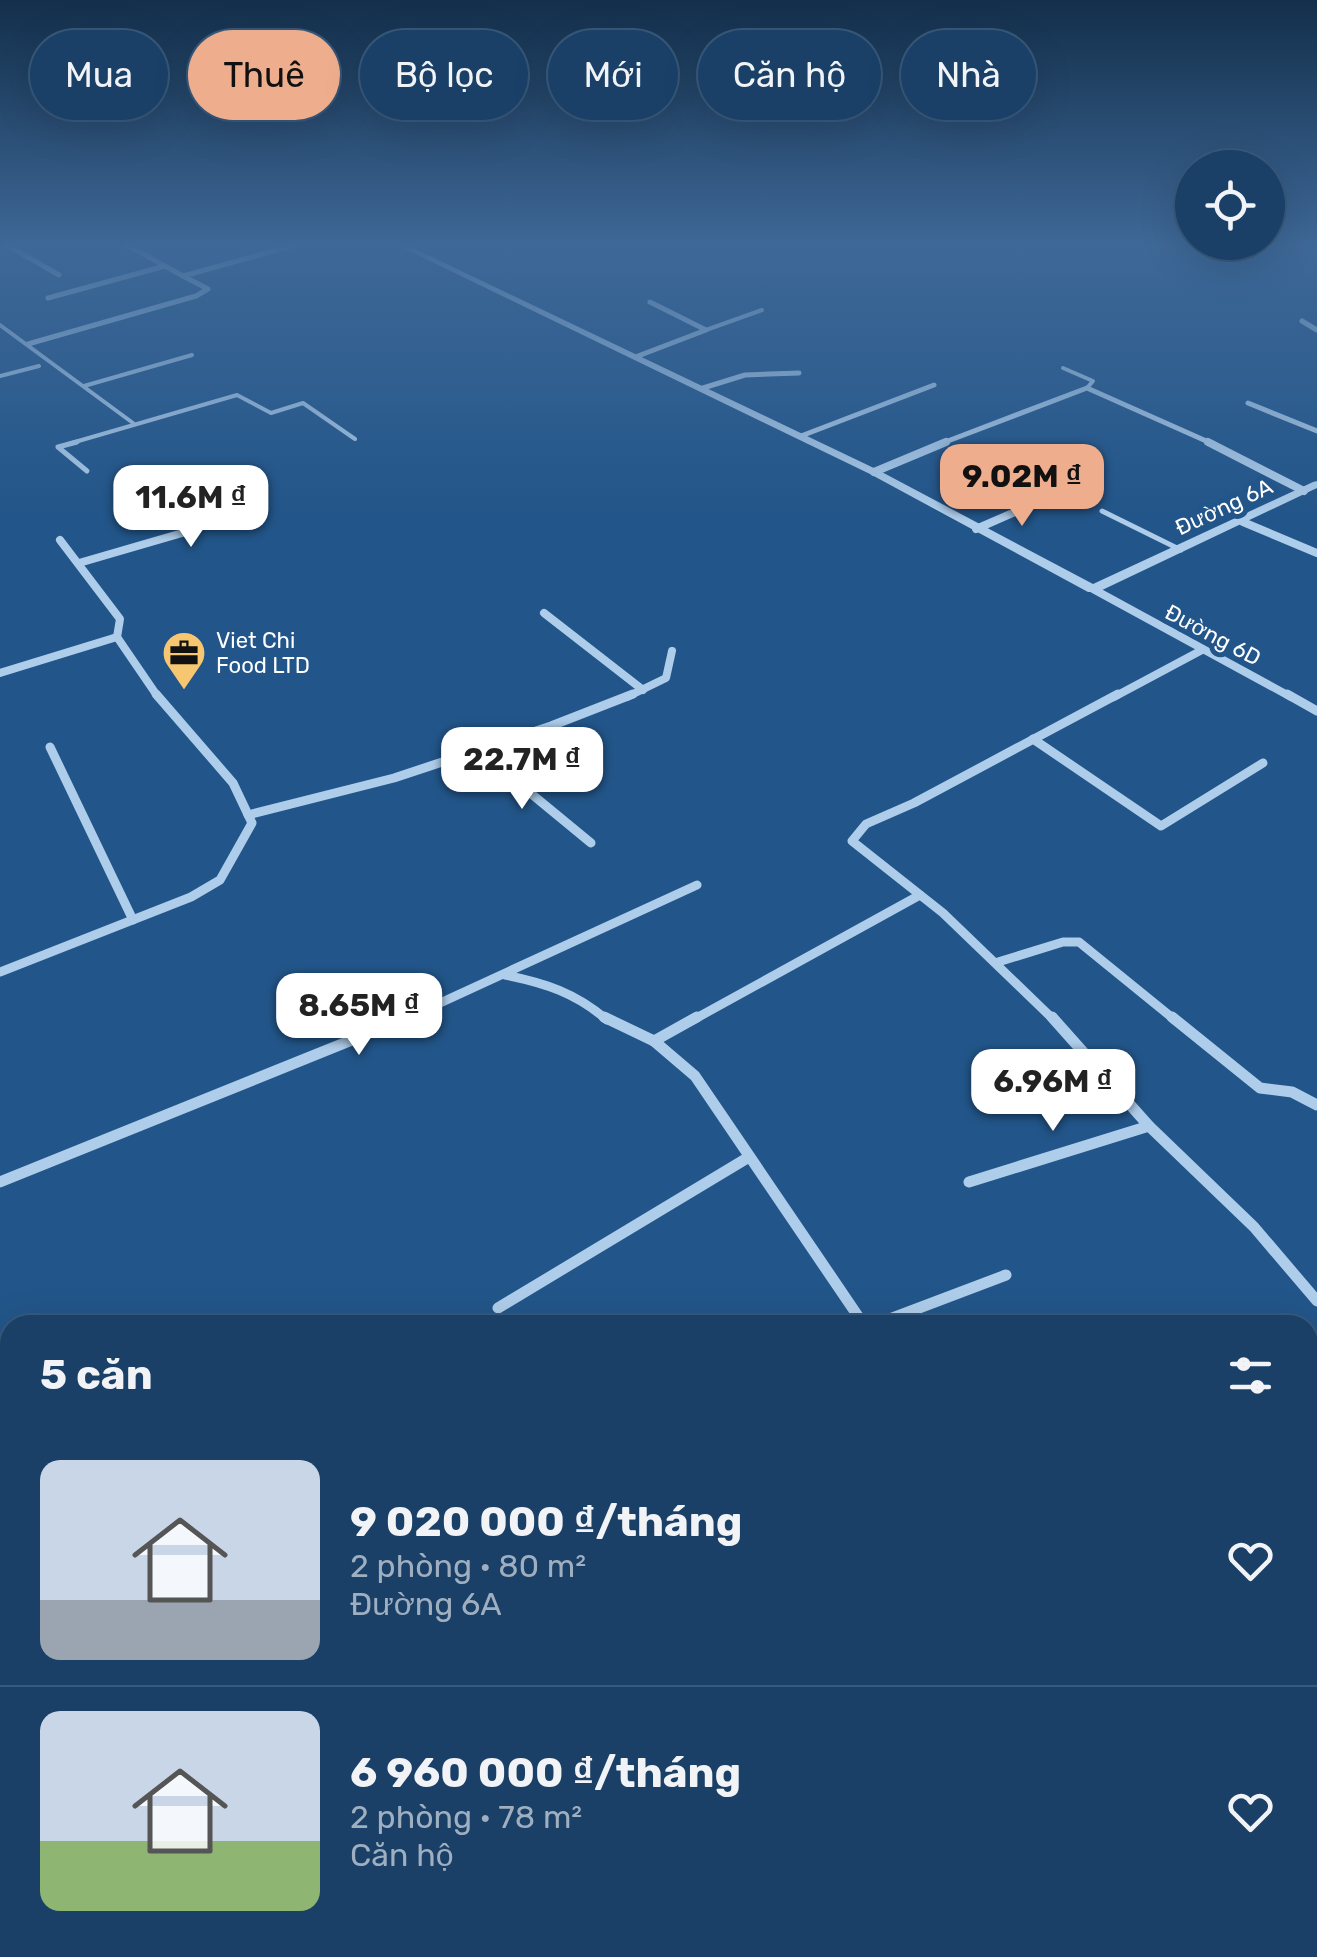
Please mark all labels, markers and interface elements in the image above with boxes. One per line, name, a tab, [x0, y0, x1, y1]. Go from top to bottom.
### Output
chip: Mua	[30, 30, 168, 120]
chip: Thuê	[188, 30, 340, 120]
chip: Bộ lọc	[360, 30, 528, 120]
chip: Mới	[548, 30, 678, 120]
chip: Căn hộ	[698, 30, 881, 120]
chip: Nhà	[901, 30, 1036, 120]
map controls	[1175, 150, 1285, 260]
button: locate	[1175, 150, 1285, 260]
pin: 9.02M ₫	[930, 444, 1114, 529]
text: 9.02M ₫	[962, 457, 1082, 495]
pin: 11.6M ₫	[99, 465, 283, 550]
street label: Đường 6A	[1171, 473, 1277, 541]
text: 11.6M ₫	[135, 478, 247, 516]
street label: Đường 6D	[1160, 598, 1266, 672]
place label: Viet Chi Food LTD	[216, 627, 310, 679]
office icon: Viet Chi Food LTD	[161, 630, 207, 691]
pin: 22.7M ₫	[430, 727, 614, 812]
text: 22.7M ₫	[463, 740, 581, 778]
pin: 8.65M ₫	[267, 973, 451, 1058]
text: 8.65M ₫	[298, 986, 420, 1024]
pin: 6.96M ₫	[961, 1049, 1145, 1134]
text: 6.96M ₫	[993, 1062, 1113, 1100]
icon: filters	[1223, 1348, 1278, 1403]
text: 5 căn	[40, 1350, 153, 1400]
text: 9 020 000 ₫/tháng	[350, 1497, 742, 1547]
icon: home	[120, 1500, 240, 1620]
icon: heart	[1223, 1533, 1278, 1588]
text: 2 phòng · 80 m²	[350, 1547, 586, 1585]
text: Đường 6A	[350, 1585, 502, 1623]
text: 6 960 000 ₫/tháng	[350, 1748, 741, 1798]
icon: home	[120, 1751, 240, 1871]
icon: heart	[1223, 1784, 1278, 1839]
text: 2 phòng · 78 m²	[350, 1798, 582, 1836]
text: Căn hộ	[350, 1836, 454, 1874]

